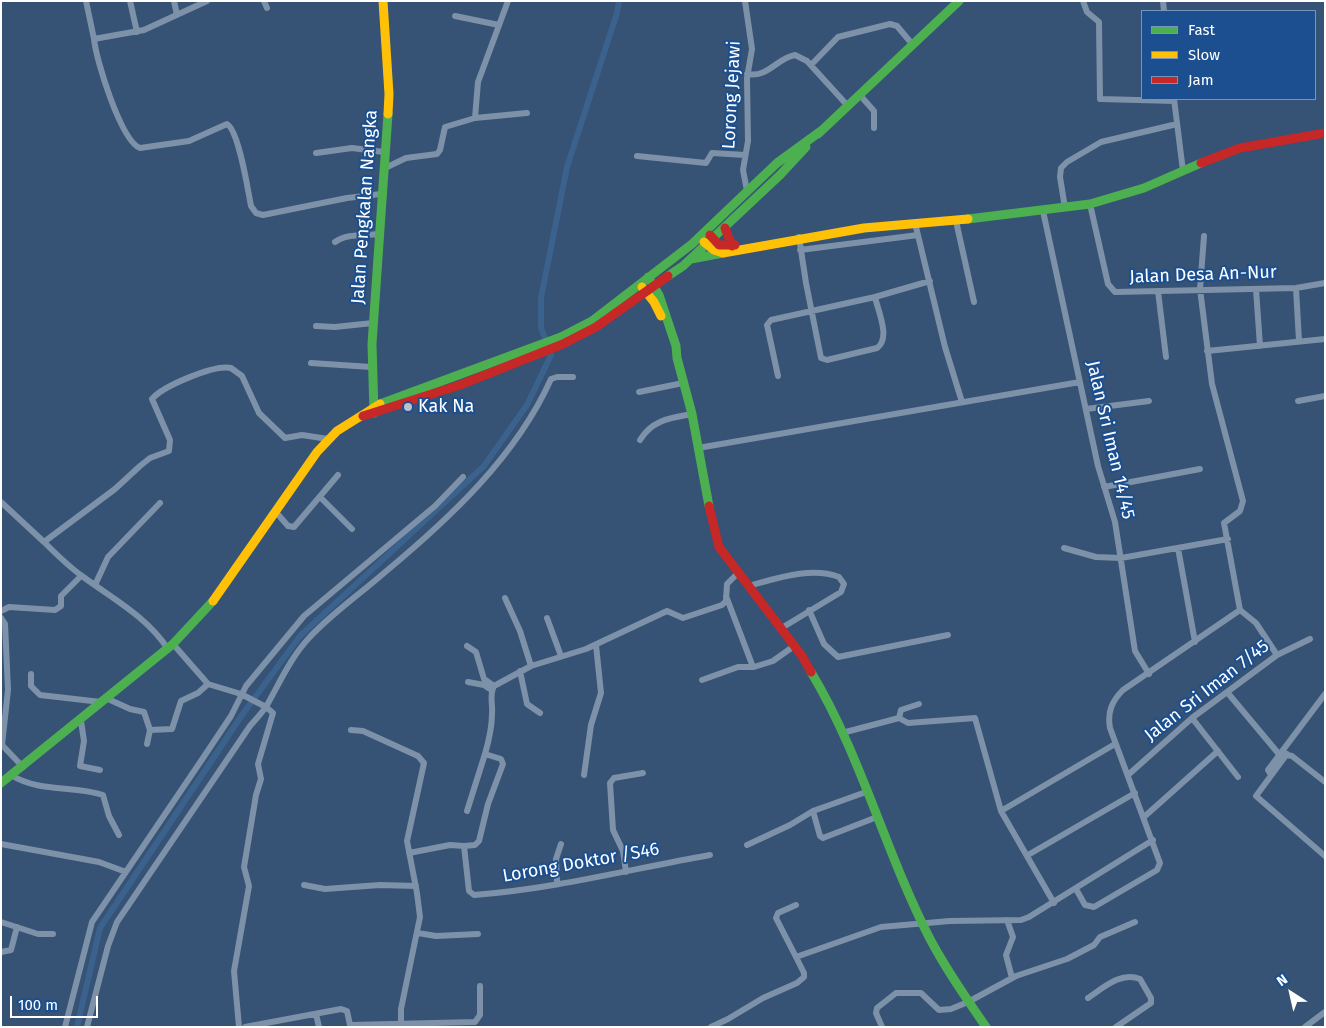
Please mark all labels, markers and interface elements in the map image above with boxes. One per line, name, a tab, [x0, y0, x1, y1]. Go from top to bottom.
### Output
legend	[1141, 10, 1316, 100]
text: Fast	[1188, 21, 1215, 39]
street label: Lorong Jejawi	[718, 40, 746, 150]
text: Slow	[1188, 46, 1220, 64]
text: Jam	[1188, 71, 1214, 89]
street label: Jalan Pengkalan Nangka	[347, 109, 383, 305]
street label: Jalan Desa An-Nur	[1129, 262, 1277, 288]
street label: Jalan Sri Iman 14/45	[1081, 359, 1139, 521]
place label: Kak Na	[418, 396, 474, 418]
marker: Kak Na	[402, 401, 414, 413]
street label: Jalan Sri Iman 7/45	[1140, 636, 1274, 746]
street label: Lorong Doktor /S46	[501, 839, 661, 887]
north arrow	[1266, 968, 1316, 1018]
text: N	[1273, 971, 1291, 990]
scale bar	[12, 986, 100, 1018]
text: 100 m	[18, 996, 58, 1014]

